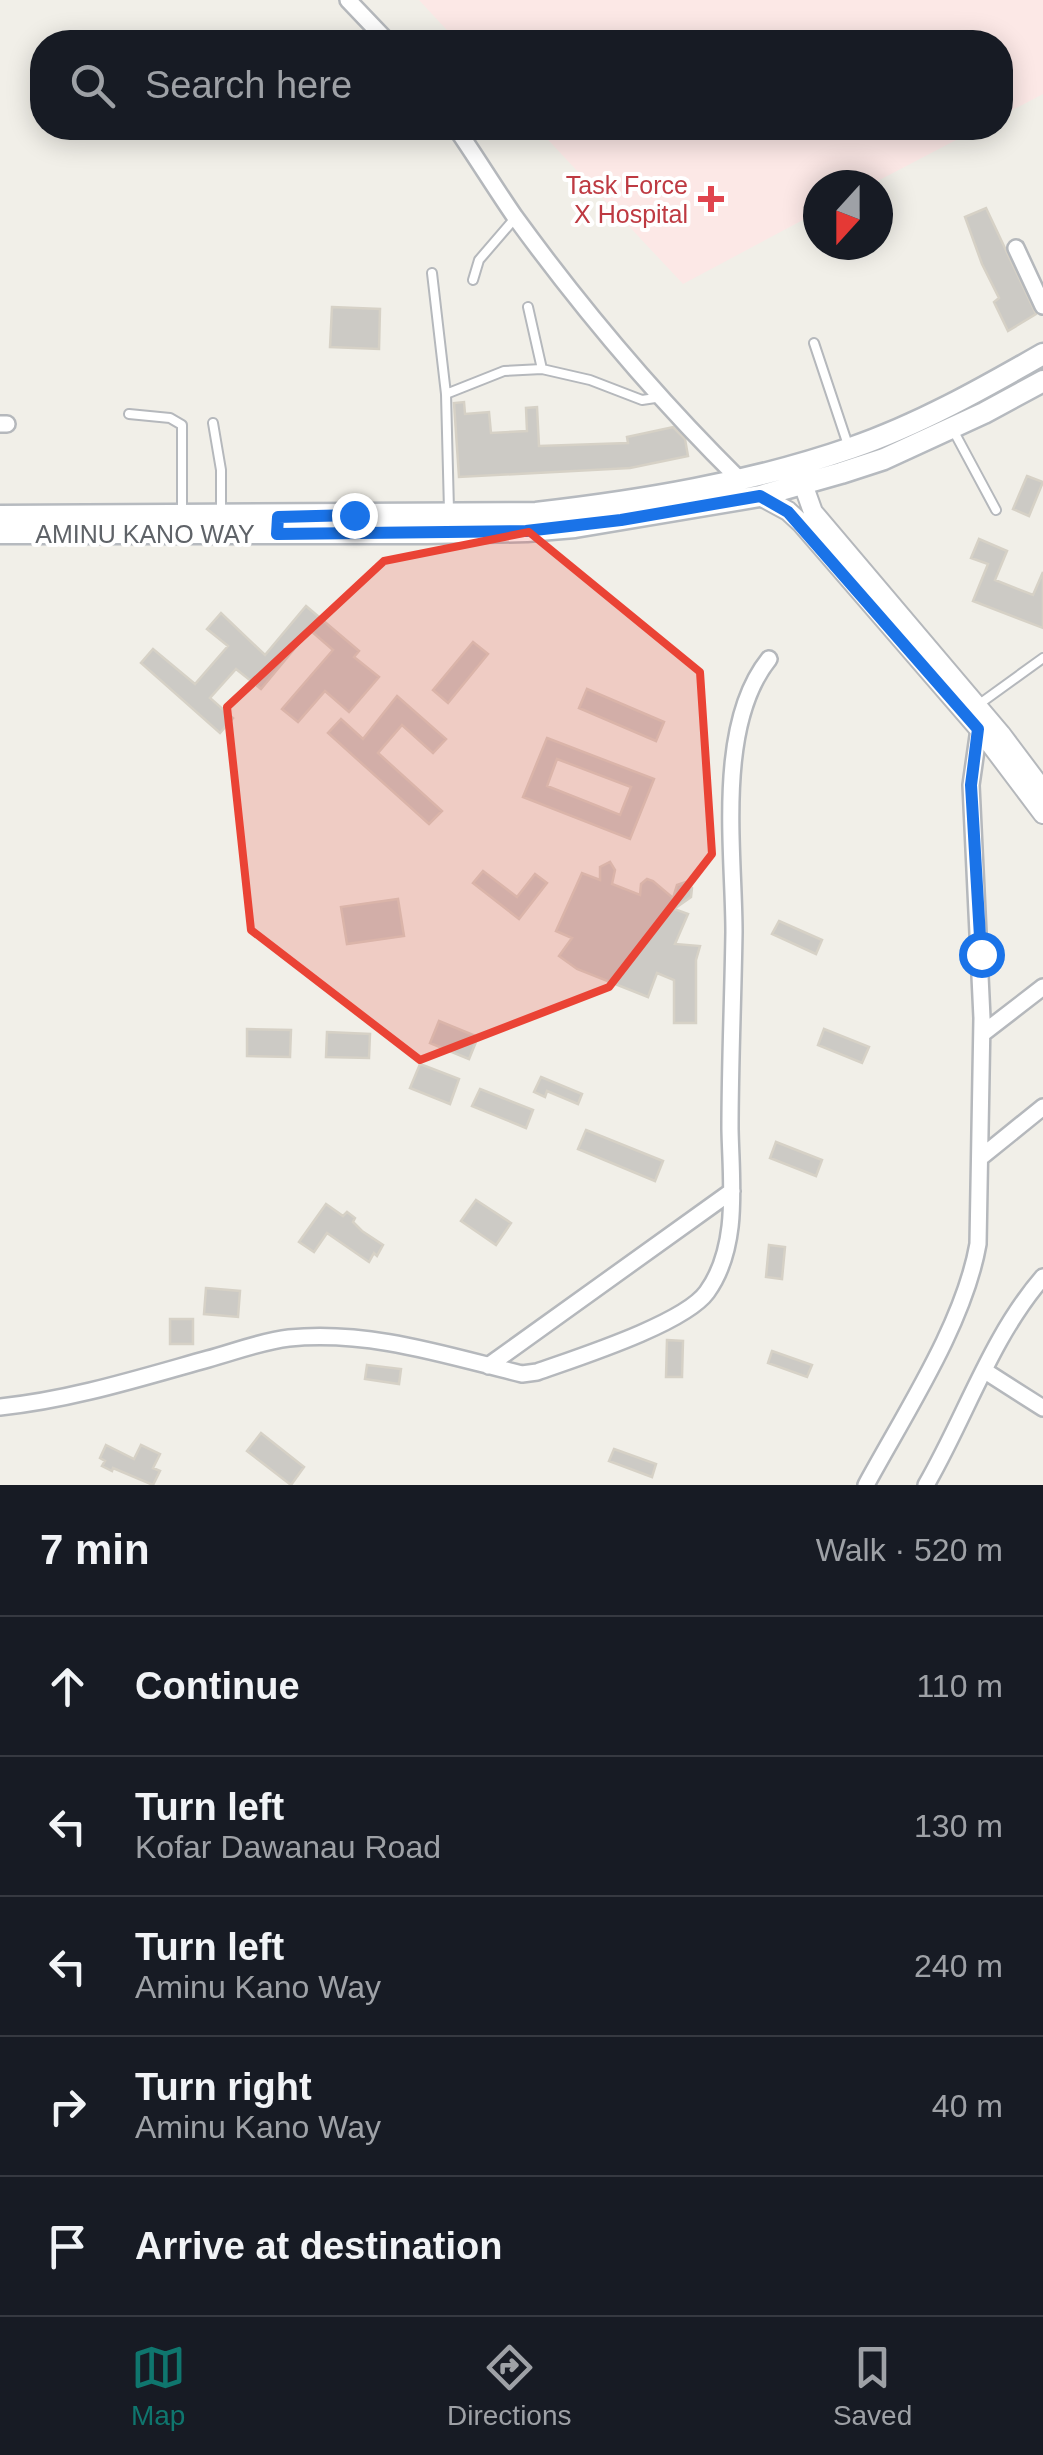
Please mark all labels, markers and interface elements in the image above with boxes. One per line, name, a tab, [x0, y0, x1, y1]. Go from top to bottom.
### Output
search box	[30, 30, 1013, 140]
icon: search	[65, 58, 120, 113]
text: Search here	[145, 64, 352, 106]
north arrow	[803, 170, 893, 260]
place label: Task Force X Hospital	[566, 171, 688, 228]
marker: Task Force X Hospital	[698, 186, 724, 212]
route end	[332, 493, 378, 539]
street label: AMINU KANO WAY	[35, 520, 255, 548]
route start	[959, 932, 1005, 978]
text: 7 min	[40, 1526, 150, 1573]
text: Walk · 520 m	[816, 1532, 1003, 1568]
icon: ahead	[40, 1659, 95, 1714]
text: Continue	[135, 1665, 300, 1707]
text: 110 m	[916, 1668, 1003, 1704]
text: Turn left	[135, 1786, 284, 1828]
icon: left	[40, 1799, 95, 1854]
text: 130 m	[914, 1808, 1003, 1844]
text: Kofar Dawanau Road	[135, 1829, 441, 1865]
text: Turn left	[135, 1926, 284, 1968]
icon: left	[40, 1939, 95, 1994]
text: 240 m	[914, 1948, 1003, 1984]
text: Aminu Kano Way	[135, 1969, 381, 2005]
text: Turn right	[135, 2066, 312, 2108]
icon: right	[40, 2079, 95, 2134]
text: 40 m	[932, 2088, 1003, 2124]
text: Aminu Kano Way	[135, 2109, 381, 2145]
icon: arrive	[40, 2219, 95, 2274]
text: Arrive at destination	[135, 2225, 502, 2267]
tab: Map	[131, 2340, 186, 2432]
tab: Directions	[447, 2340, 572, 2432]
tab: Saved	[833, 2340, 912, 2432]

